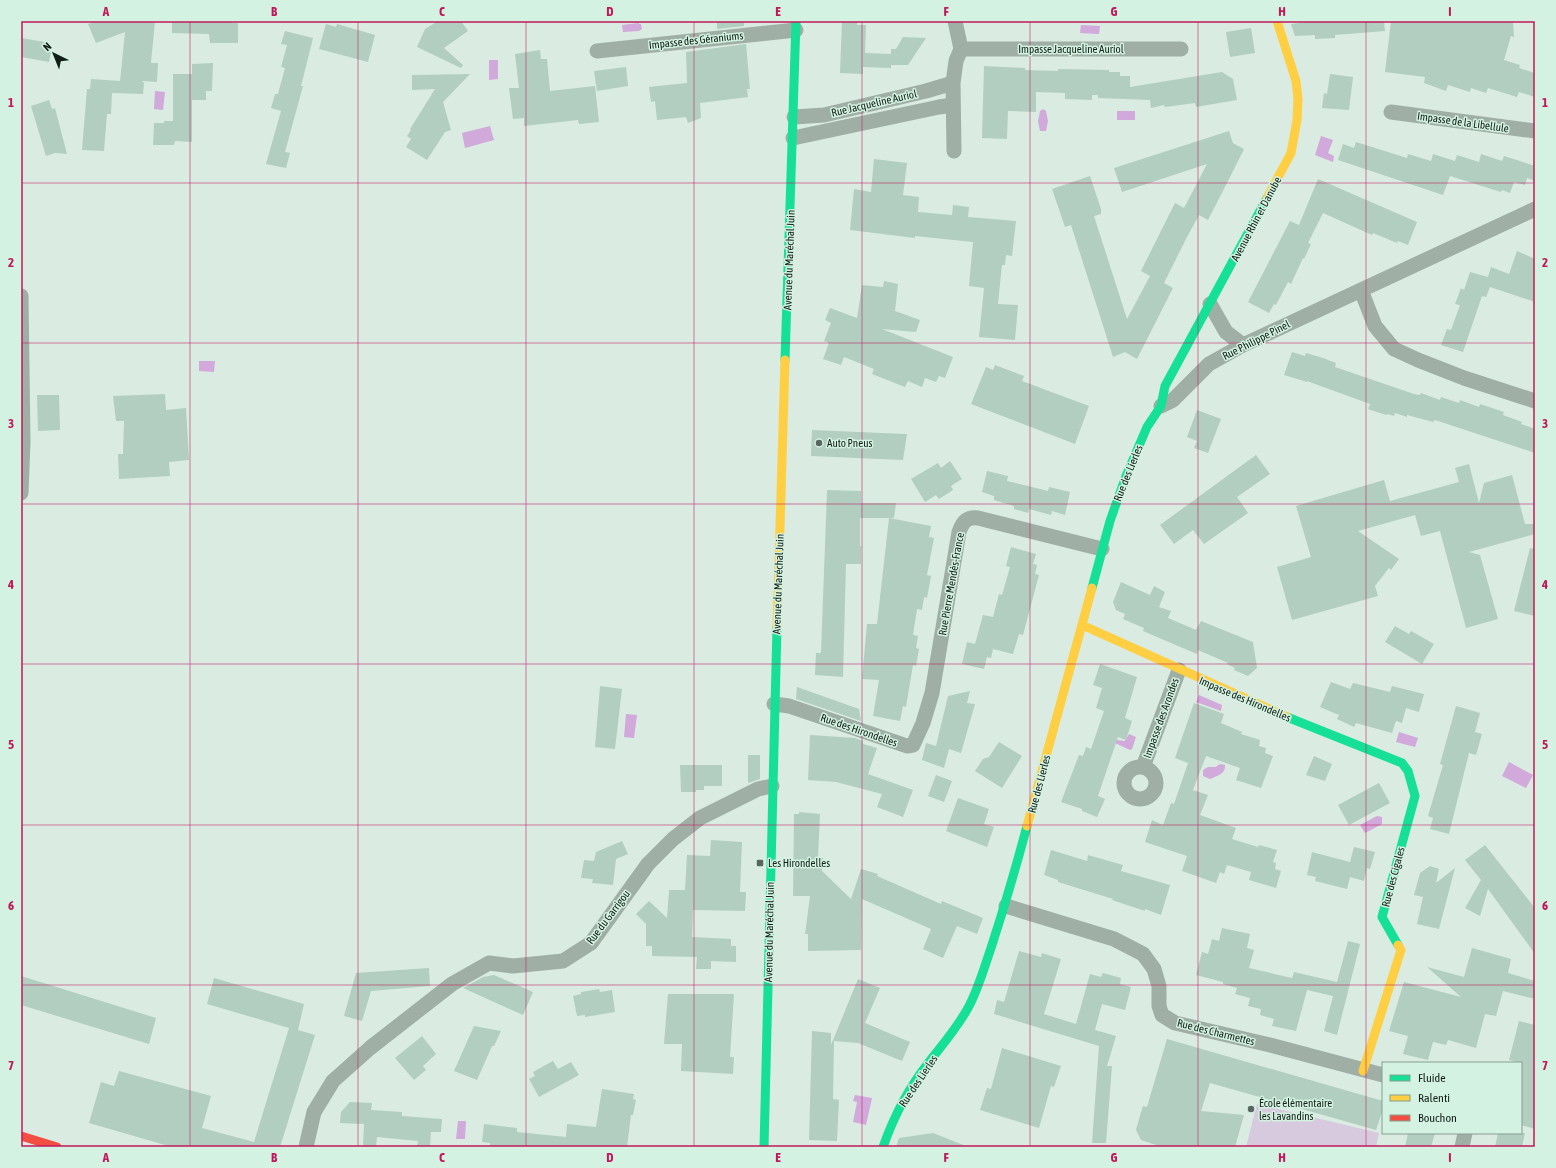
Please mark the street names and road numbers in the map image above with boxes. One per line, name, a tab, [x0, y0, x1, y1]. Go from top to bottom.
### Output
street label: Impasse des Géraniums	[648, 29, 744, 51]
street label: Impasse Jacqueline Auriol	[1018, 43, 1124, 55]
street label: Rue Jacqueline Auriol	[830, 87, 918, 119]
street label: Impasse de la Libellule	[1416, 110, 1510, 134]
street label: Avenue Rhin et Danube	[1229, 175, 1283, 263]
street label: Avenue du Maréchal Juin	[781, 210, 797, 310]
street label: Rue Philippe Pinel	[1220, 318, 1292, 362]
street label: Rue des Lierles	[1111, 443, 1145, 503]
street label: Rue Pierre Mendès-France	[936, 532, 966, 636]
street label: Avenue du Maréchal Juin	[770, 534, 786, 634]
street label: Impasse des Hirondelles	[1197, 674, 1293, 724]
street label: Impasse des Arondes	[1141, 676, 1181, 760]
street label: Rue des Hirondelles	[819, 711, 899, 749]
street label: Rue des Lierles	[1025, 754, 1053, 814]
street label: Rue des Cigales	[1379, 846, 1407, 908]
street label: Avenue du Maréchal Juin	[762, 882, 776, 982]
street label: Rue du Garrigou	[584, 888, 632, 946]
street label: Rue des Charmettes	[1176, 1017, 1256, 1047]
street label: Rue des Lierles	[896, 1053, 940, 1109]

